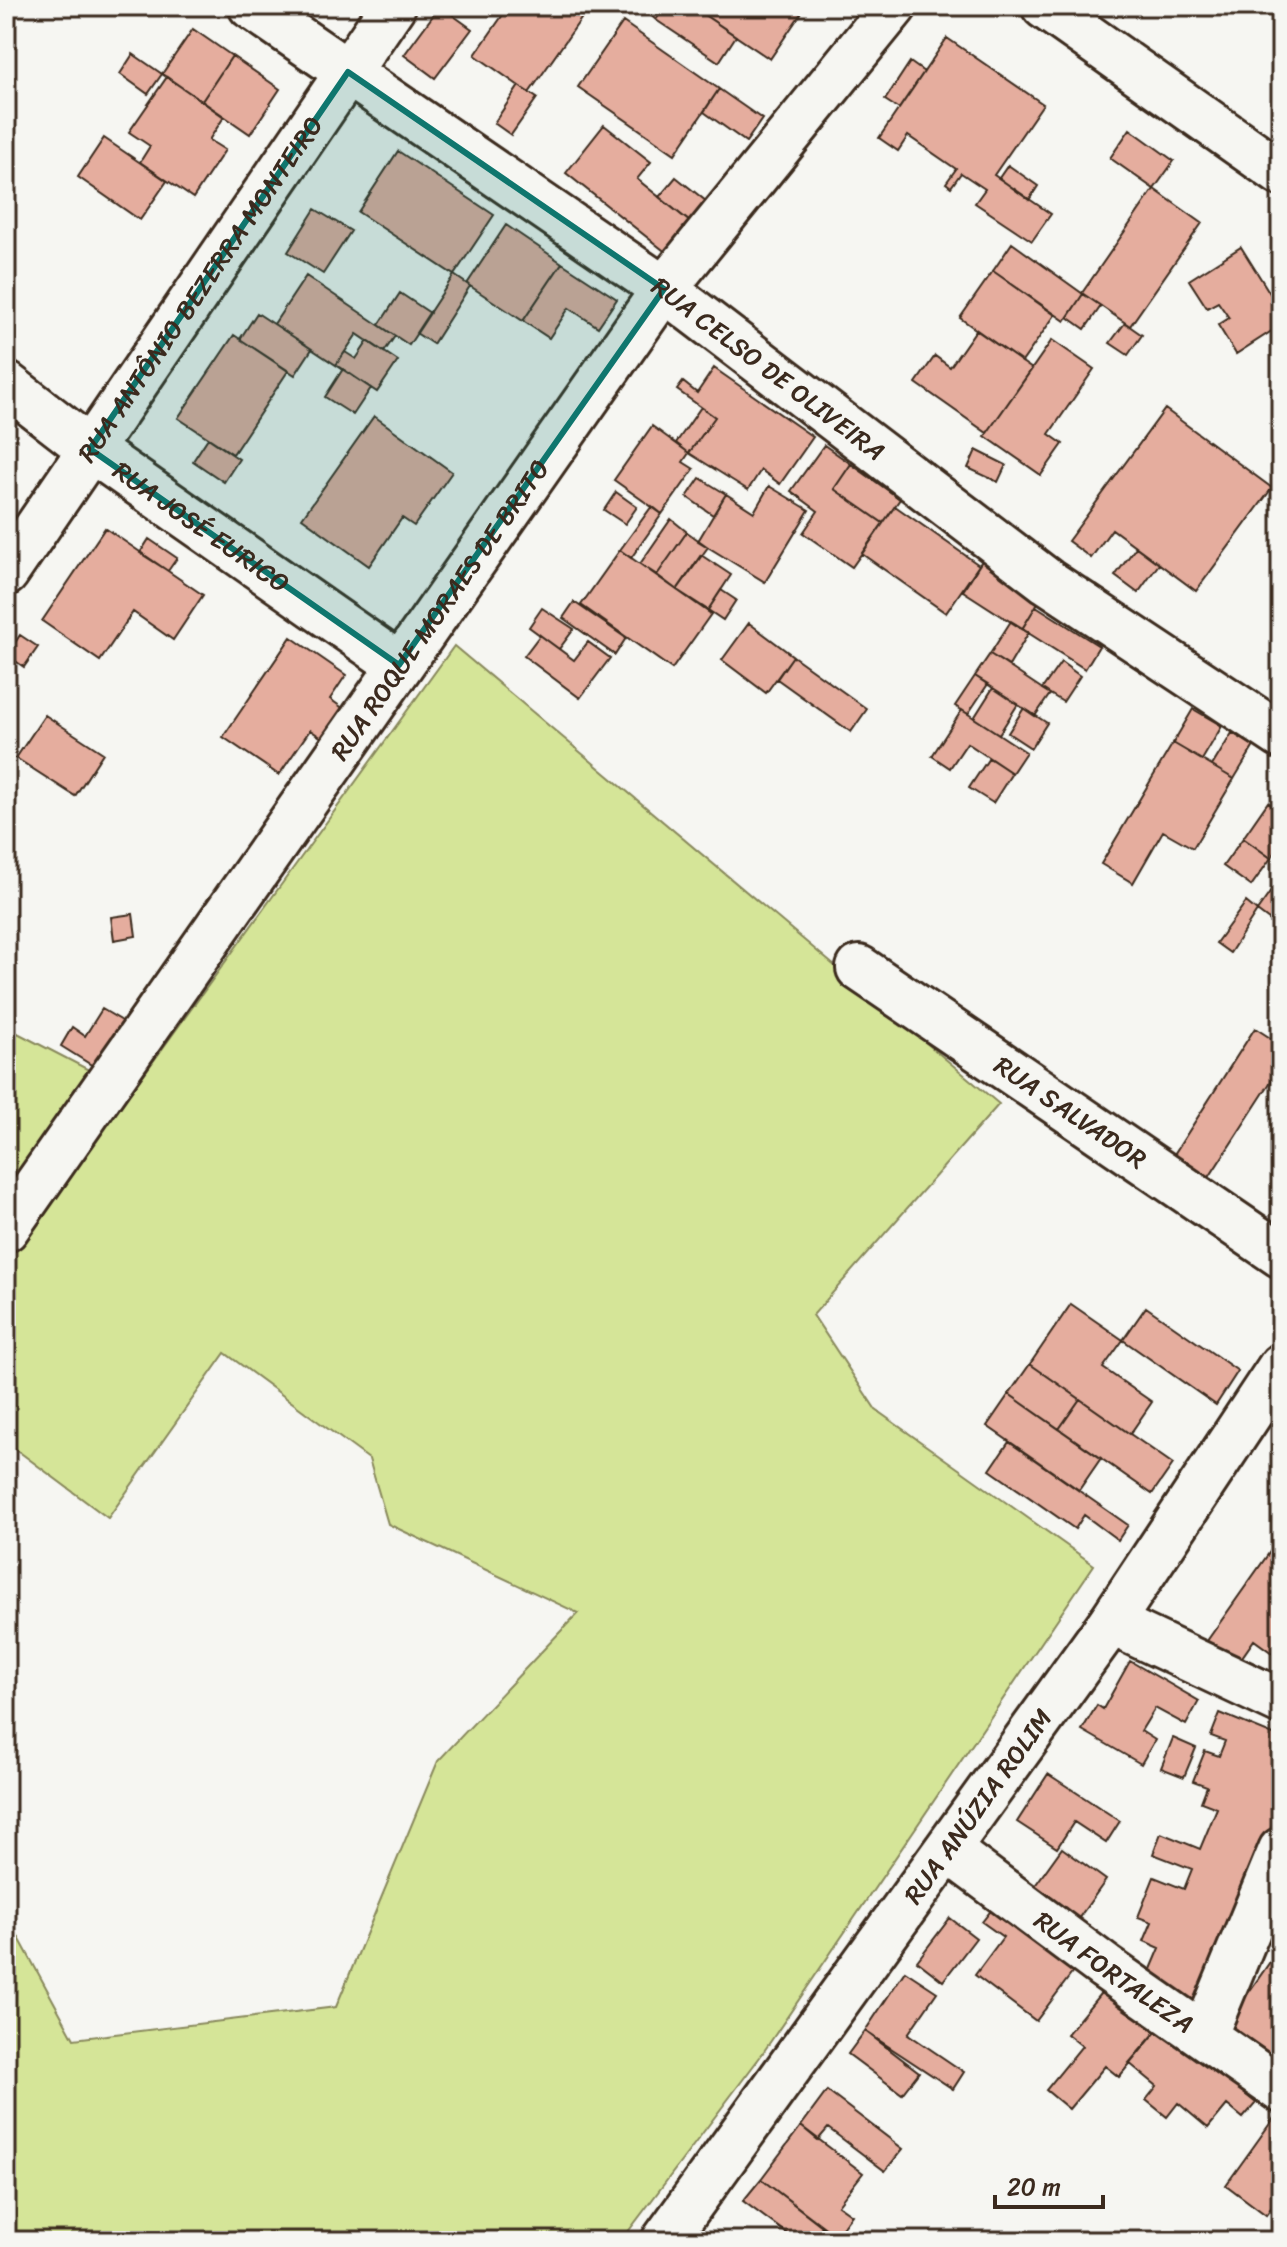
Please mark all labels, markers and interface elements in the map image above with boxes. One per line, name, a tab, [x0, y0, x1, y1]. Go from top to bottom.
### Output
street label: RUA ANTÔNIO BEZERRA MONTEIRO	[65, 105, 335, 472]
street label: RUA CELSO DE OLIVEIRA	[642, 264, 896, 473]
street label: RUA JOSÉ EURICO	[103, 448, 300, 605]
street label: RUA ROQUE MORAES DE BRITO	[317, 449, 562, 770]
street label: RUA SALVADOR	[984, 1043, 1157, 1181]
street label: RUA ANÚZIA ROLIM	[891, 1699, 1065, 1914]
street label: RUA FORTALEZA	[1024, 1898, 1204, 2046]
scale bar	[995, 2159, 1103, 2209]
text: 20 m	[1007, 2166, 1061, 2208]

